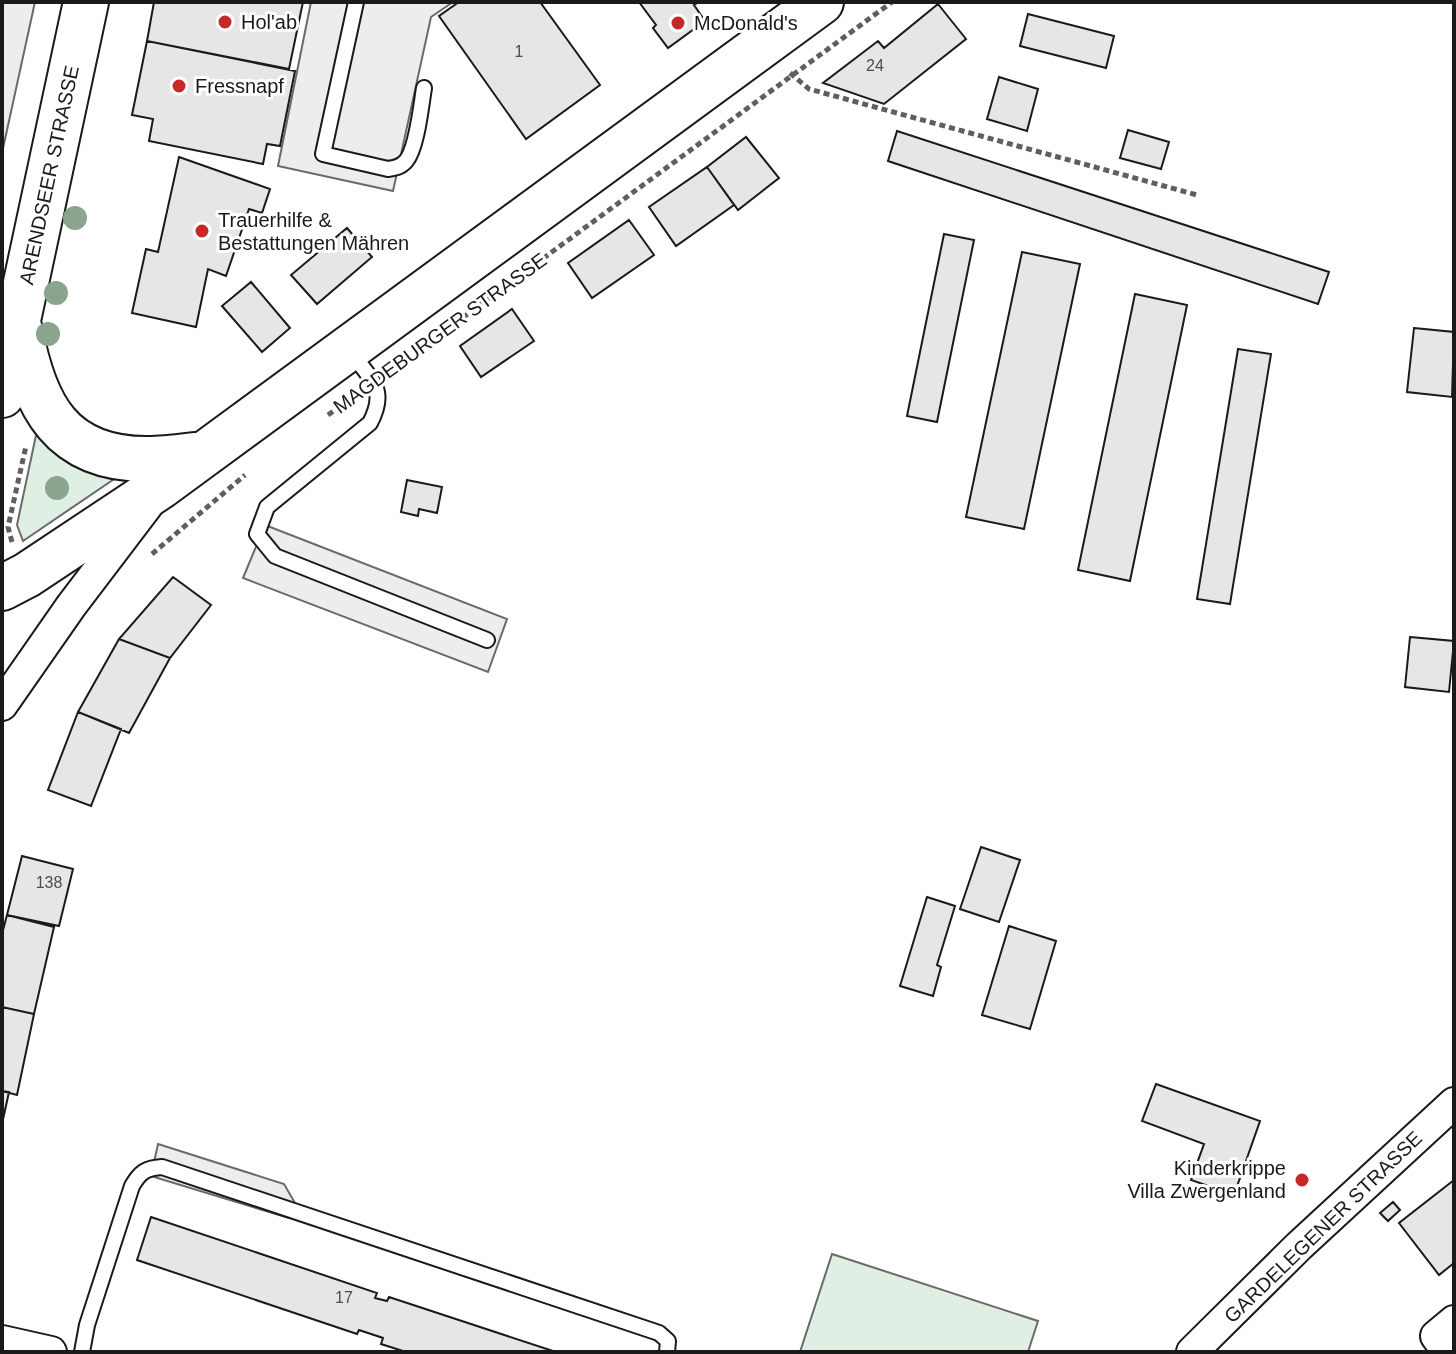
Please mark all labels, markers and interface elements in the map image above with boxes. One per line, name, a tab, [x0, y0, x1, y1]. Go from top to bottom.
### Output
place label: Hol'ab	[241, 11, 297, 33]
place label: McDonald's	[694, 12, 798, 34]
marker: Hol'ab	[216, 13, 234, 31]
marker: McDonald's	[669, 14, 687, 32]
house number: 1	[515, 43, 524, 60]
house number: 24	[866, 57, 884, 74]
street label: ARENDSEER STRASSE	[15, 63, 83, 287]
place label: Fressnapf	[195, 75, 284, 97]
marker: Fressnapf	[170, 77, 188, 95]
place label: Trauerhilfe & Bestattungen Mähren	[218, 209, 409, 254]
marker: Trauerhilfe & Bestattungen Mähren	[193, 222, 211, 240]
street label: MAGDEBURGER STRASSE	[329, 248, 551, 418]
house number: 138	[36, 874, 62, 891]
street label: GARDELEGENER STRASSE	[1220, 1127, 1426, 1327]
place label: Kinderkrippe Villa Zwergenland	[1127, 1157, 1286, 1202]
marker: Kinderkrippe Villa Zwergenland	[1293, 1171, 1311, 1189]
house number: 17	[335, 1289, 353, 1306]

